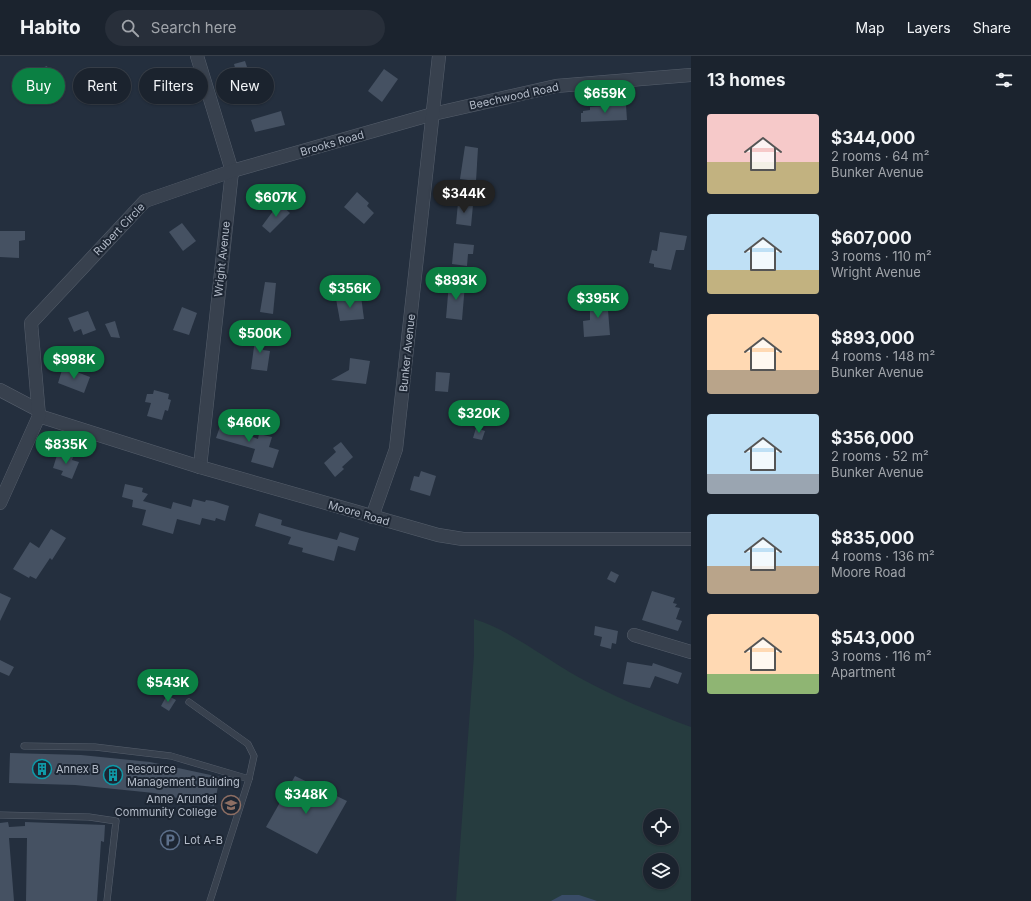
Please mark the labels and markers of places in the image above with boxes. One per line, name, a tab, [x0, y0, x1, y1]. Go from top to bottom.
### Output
pin: $659K	[577, 80, 633, 114]
pin: $344K	[436, 180, 492, 214]
pin: $607K	[248, 184, 304, 218]
pin: $893K	[428, 267, 484, 301]
pin: $356K	[322, 275, 378, 309]
pin: $395K	[570, 285, 626, 319]
pin: $500K	[232, 320, 288, 354]
pin: $998K	[46, 346, 102, 380]
pin: $320K	[451, 400, 507, 434]
pin: $460K	[221, 409, 277, 443]
pin: $835K	[38, 431, 94, 465]
pin: $543K	[140, 669, 196, 703]
building icon: Annex B	[31, 758, 53, 780]
place label: Annex B	[56, 762, 99, 776]
place label: Resource Management Building	[127, 762, 240, 789]
building icon: Resource Management Building	[102, 764, 124, 786]
pin: $348K	[278, 781, 334, 815]
place label: Anne Arundel Community College	[115, 792, 217, 819]
school or university icon: Anne Arundel Community College	[220, 794, 242, 816]
parking icon: Lot A-B	[159, 829, 181, 851]
place label: Lot A-B	[184, 833, 223, 847]

